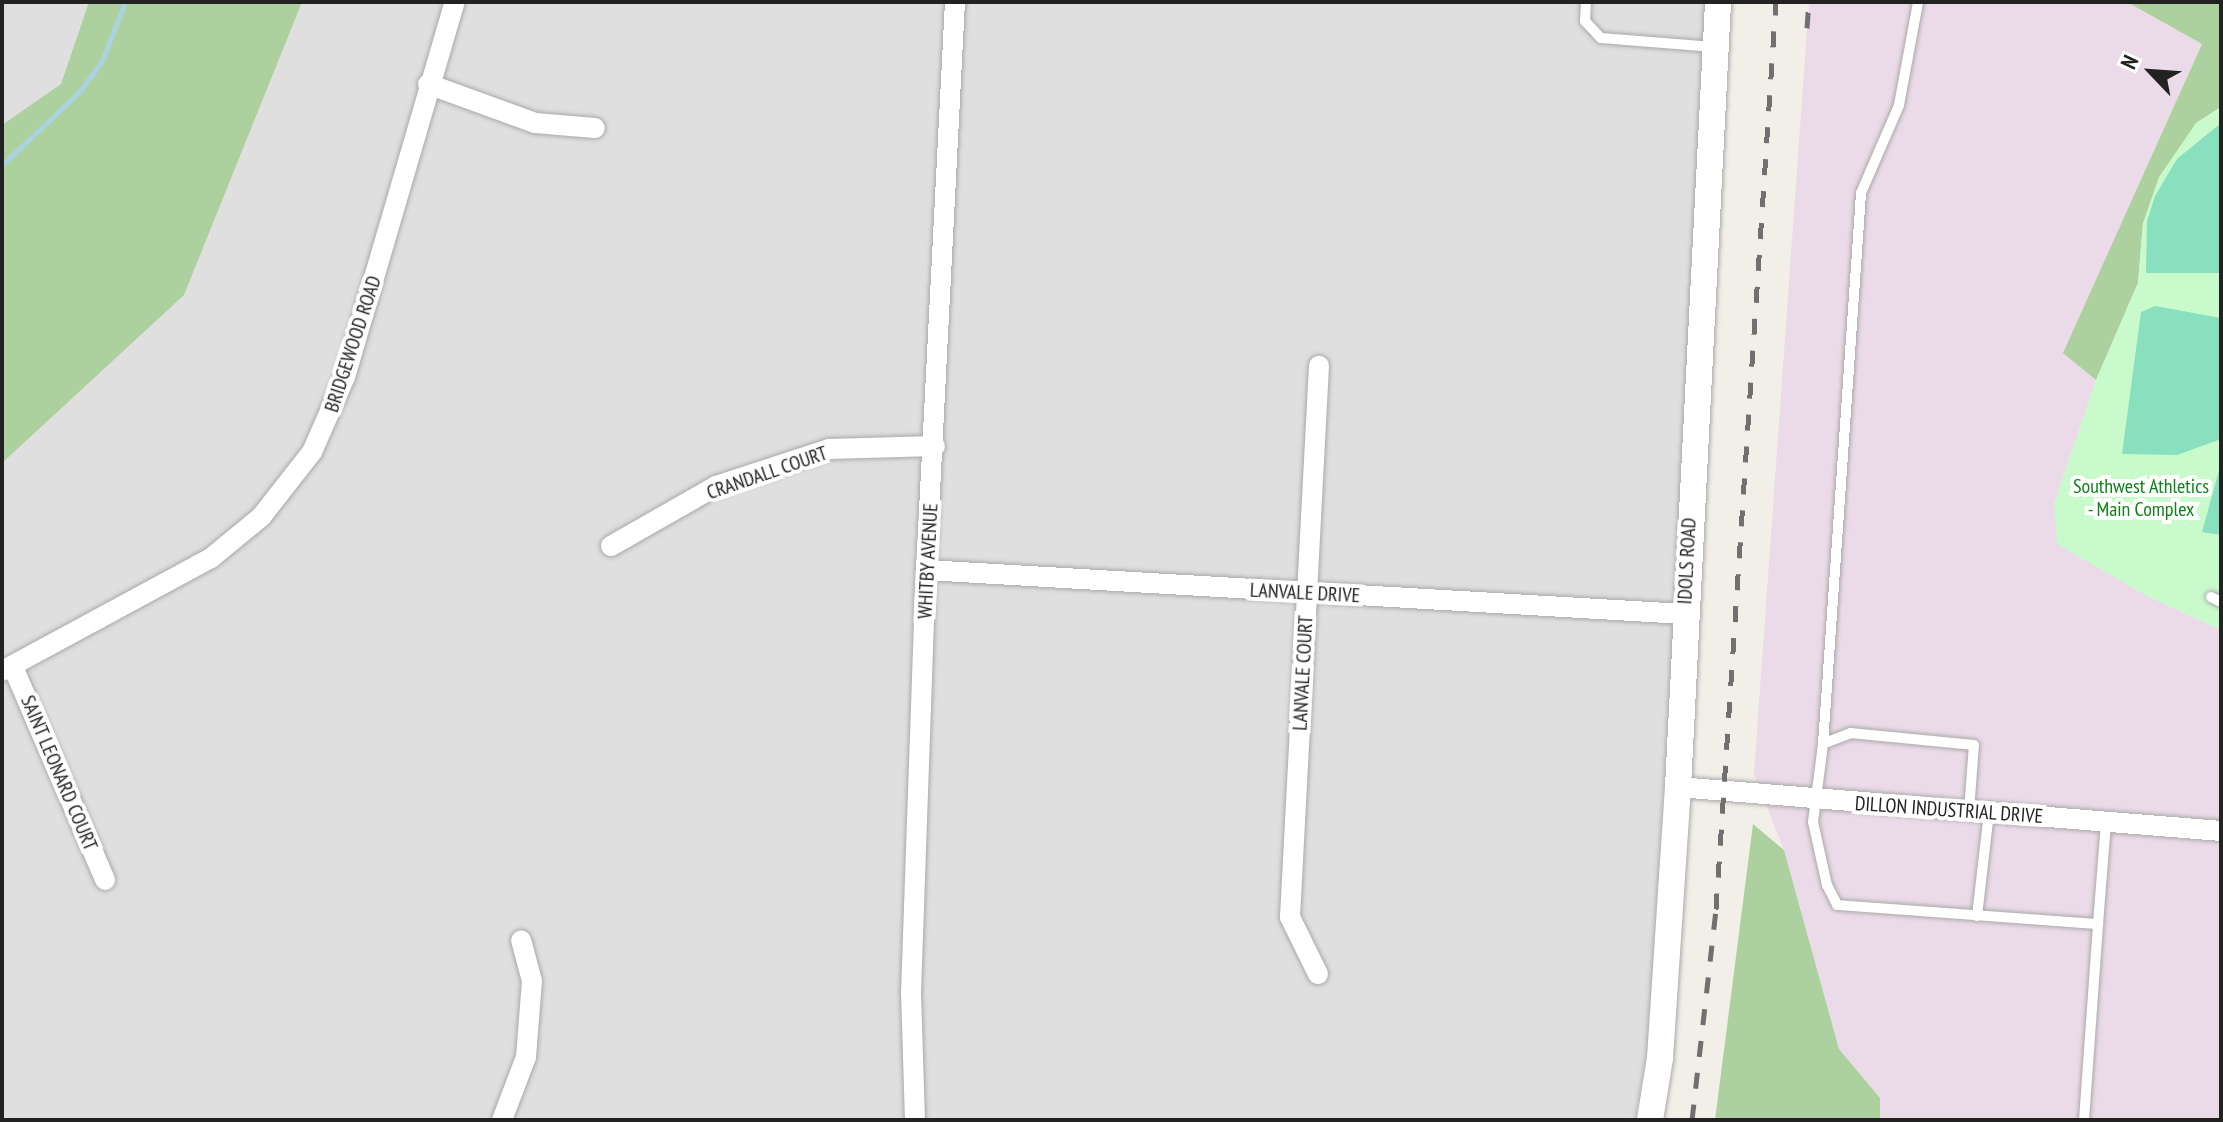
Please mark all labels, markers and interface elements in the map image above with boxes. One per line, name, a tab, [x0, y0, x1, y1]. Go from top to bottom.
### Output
north arrow	[2111, 32, 2191, 112]
text: N	[2114, 51, 2144, 73]
street label: BRIDGEWOOD ROAD	[320, 273, 386, 415]
street label: CRANDALL COURT	[703, 441, 831, 505]
park label: Southwest Athletics - Main Complex	[2073, 474, 2209, 521]
street label: WHITBY AVENUE	[913, 502, 943, 620]
street label: IDOLS ROAD	[1673, 517, 1701, 605]
street label: LANVALE DRIVE	[1249, 578, 1361, 608]
street label: LANVALE COURT	[1288, 615, 1318, 731]
street label: SAINT LEONARD COURT	[15, 692, 103, 854]
street label: DILLON INDUSTRIAL DRIVE	[1854, 791, 2044, 829]

